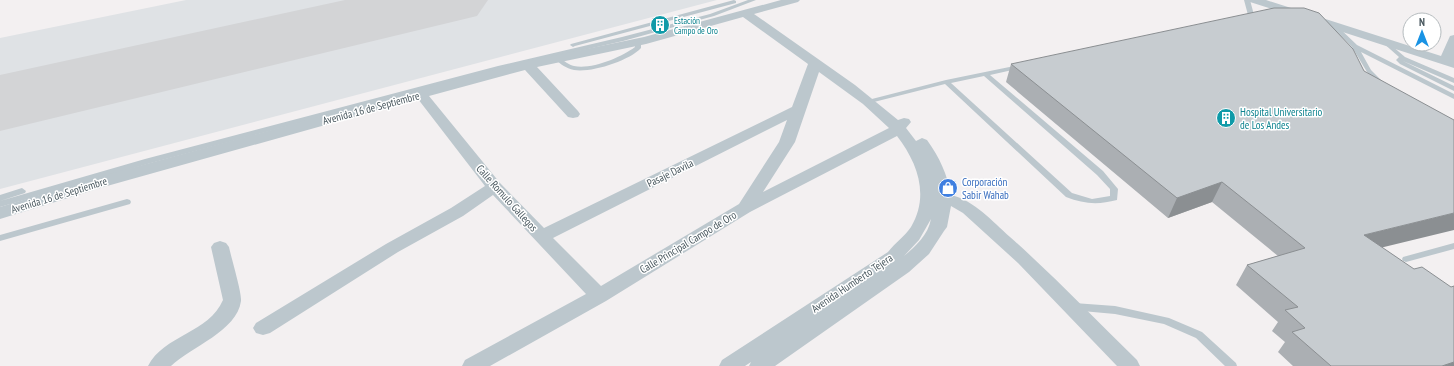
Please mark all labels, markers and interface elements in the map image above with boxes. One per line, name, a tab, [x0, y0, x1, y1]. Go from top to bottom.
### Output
north arrow	[1402, 12, 1442, 52]
building icon: Estación Campo de Oro	[649, 14, 671, 36]
place label: Estación Campo de Oro	[674, 15, 718, 36]
text: N	[1419, 15, 1425, 29]
street label: Avenida 16 de Septiembre	[321, 88, 421, 128]
place label: Hospital Universitario de Los Andes	[1240, 105, 1323, 132]
building icon: Hospital Universitario de Los Andes	[1215, 107, 1237, 129]
street label: Pasaje Davila	[644, 156, 696, 190]
street label: Calle Romulo Gallegos	[473, 162, 541, 235]
street label: Avenida 16 de Septiembre	[9, 174, 109, 216]
place label: Corporación Sabir Wahab	[962, 175, 1009, 202]
shop icon: Corporación Sabir Wahab	[937, 177, 959, 199]
street label: Calle Principal Campo de Oro	[637, 207, 739, 276]
street label: Avenida Humberto Tejera	[809, 251, 895, 315]

